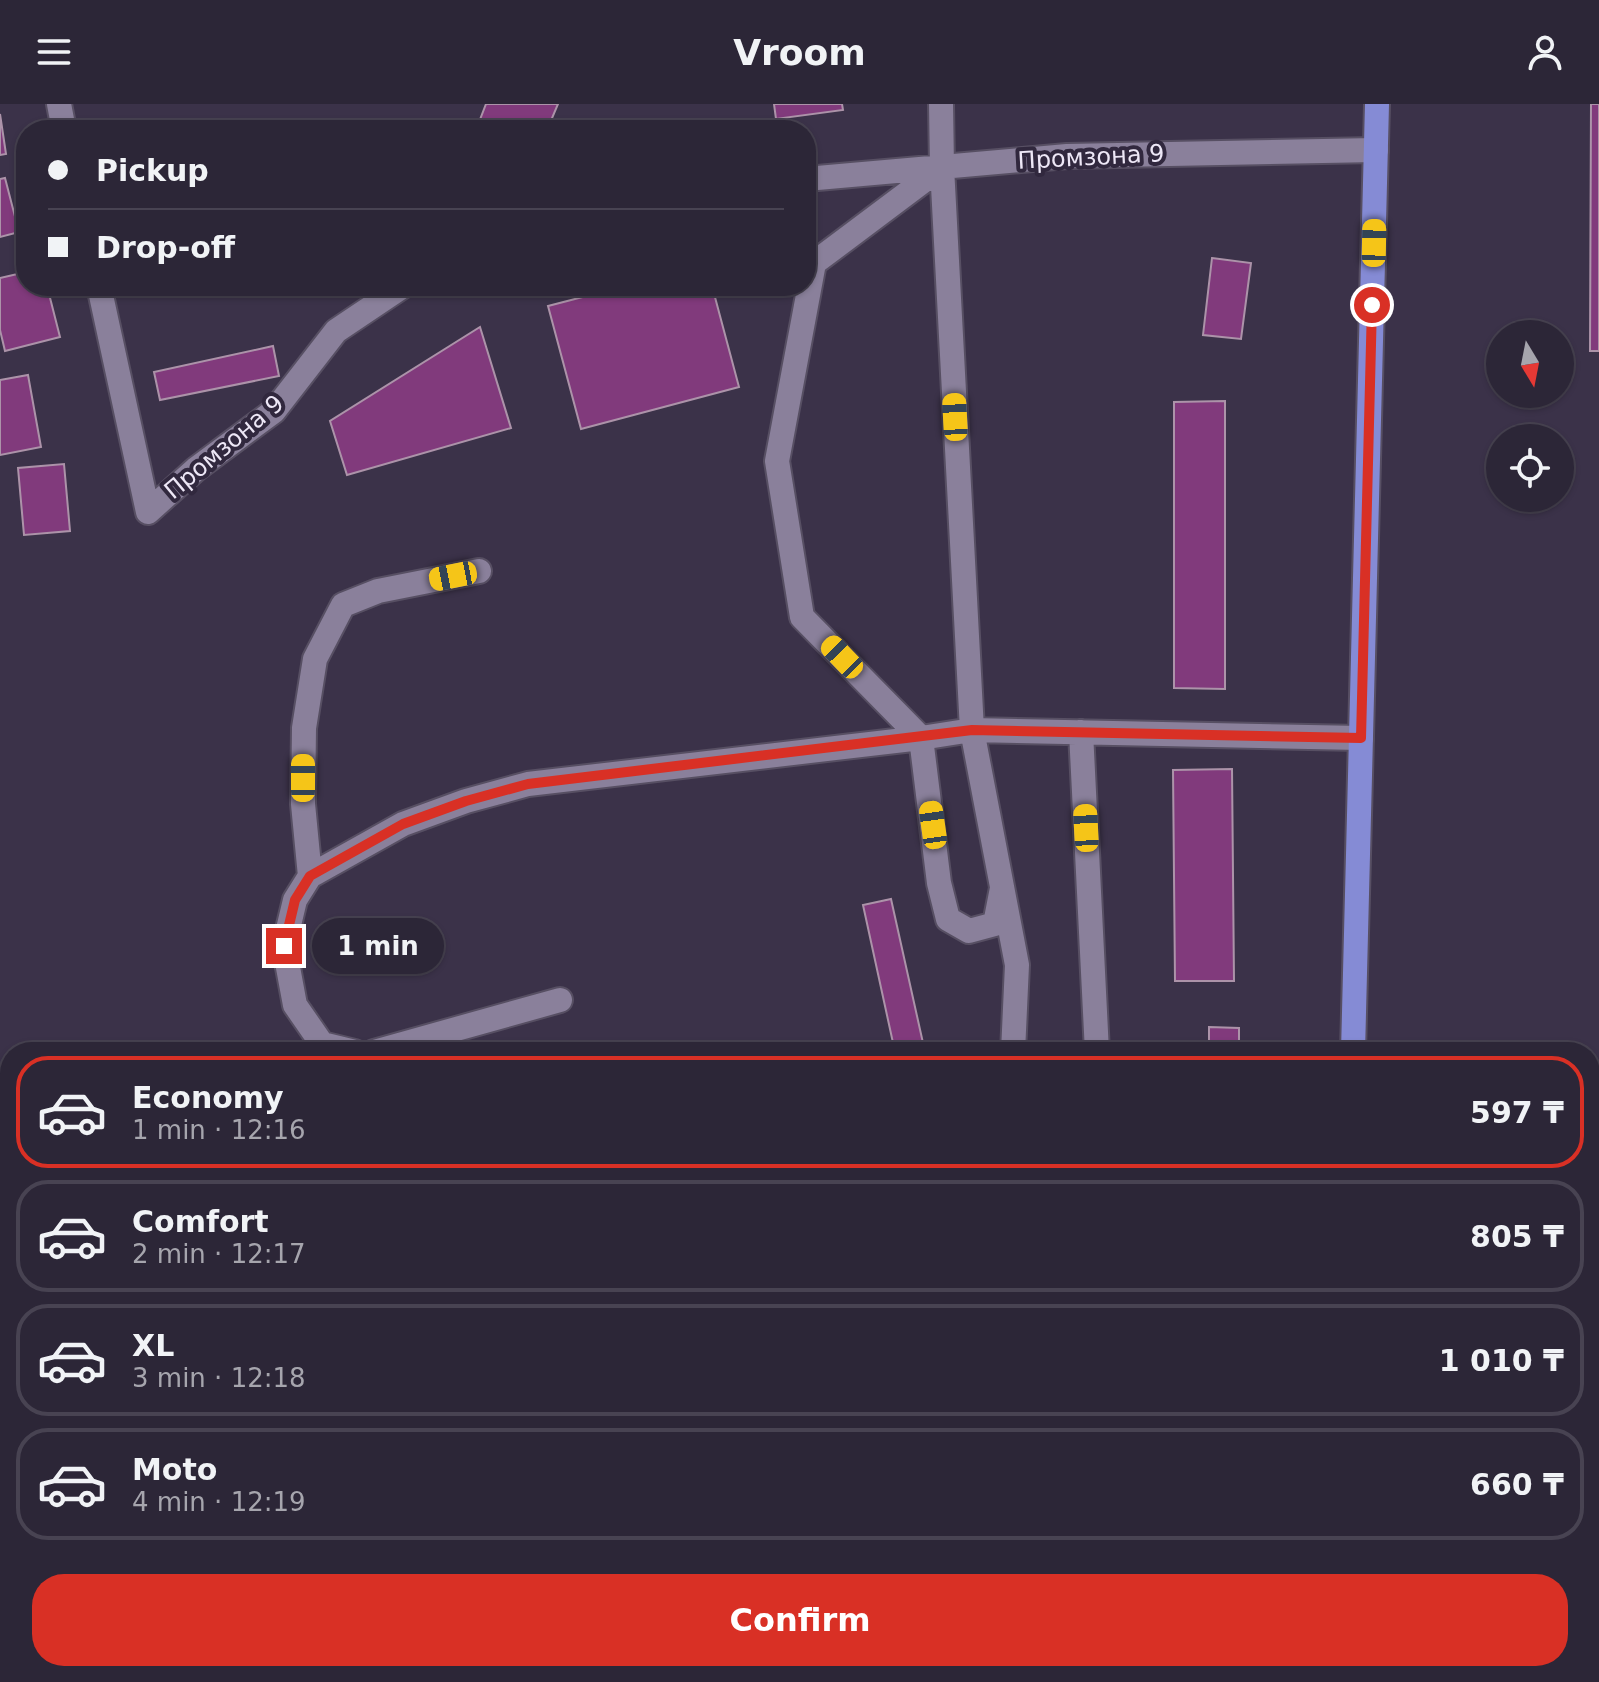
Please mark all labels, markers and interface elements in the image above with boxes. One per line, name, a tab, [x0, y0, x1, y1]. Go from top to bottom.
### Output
icon: menu	[32, 30, 76, 74]
icon: person	[1523, 30, 1567, 74]
text: Vroom	[733, 32, 866, 73]
street label: Промзона 9	[1017, 139, 1165, 175]
text: Pickup	[96, 153, 209, 188]
car	[1362, 219, 1386, 267]
text: Drop-off	[96, 230, 235, 265]
route start	[1354, 287, 1390, 323]
north arrow	[1486, 320, 1574, 408]
map controls	[1486, 320, 1574, 512]
street label: Промзона 9	[159, 389, 289, 505]
car	[942, 392, 968, 442]
button: locate	[1486, 424, 1574, 512]
car	[427, 560, 479, 592]
car	[817, 631, 867, 683]
car	[291, 754, 315, 802]
car	[918, 800, 948, 850]
car	[1073, 803, 1099, 853]
callout: 1 min	[312, 918, 444, 974]
route end	[266, 928, 302, 964]
text: 1 min	[337, 931, 419, 961]
icon: car	[36, 1076, 108, 1148]
text: Economy	[132, 1080, 284, 1115]
text: 597 ₸	[1470, 1095, 1564, 1130]
text: 1 min · 12:16	[132, 1115, 306, 1145]
icon: car	[36, 1200, 108, 1272]
text: Comfort	[132, 1204, 269, 1239]
text: 805 ₸	[1470, 1219, 1564, 1254]
text: 2 min · 12:17	[132, 1239, 306, 1269]
icon: car	[36, 1324, 108, 1396]
text: XL	[132, 1328, 174, 1363]
text: 1 010 ₸	[1439, 1343, 1564, 1378]
text: 3 min · 12:18	[132, 1363, 306, 1393]
icon: car	[36, 1448, 108, 1520]
text: Moto	[132, 1452, 217, 1487]
text: 660 ₸	[1470, 1467, 1564, 1502]
text: 4 min · 12:19	[132, 1487, 306, 1517]
button: Confirm	[32, 1574, 1568, 1666]

